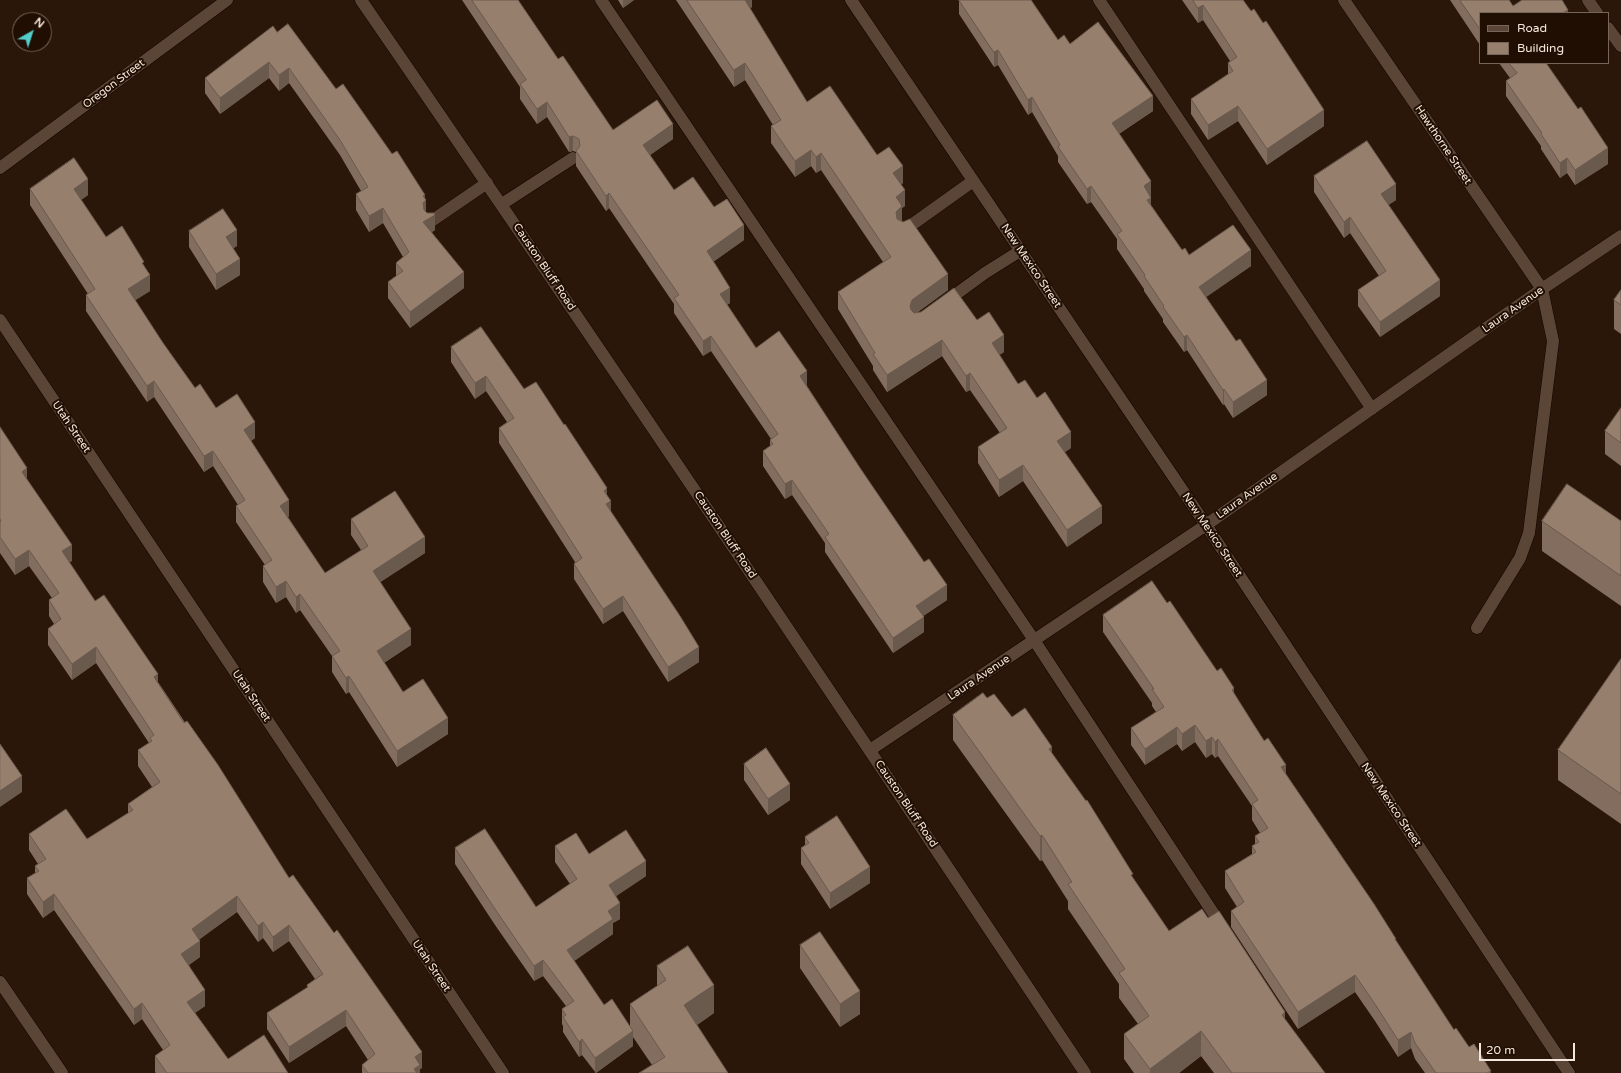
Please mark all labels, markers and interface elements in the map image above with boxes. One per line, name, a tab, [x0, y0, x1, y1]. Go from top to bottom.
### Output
north arrow	[12, 12, 52, 52]
legend	[1479, 12, 1609, 64]
text: N	[32, 15, 47, 31]
text: Road	[1517, 21, 1547, 35]
text: Building	[1517, 41, 1564, 55]
street label: Oregon Street	[81, 57, 147, 111]
street label: Hawthorne Street	[1412, 103, 1474, 187]
street label: Causton Bluff Road	[510, 221, 578, 313]
street label: New Mexico Street	[998, 221, 1064, 311]
street label: Laura Avenue	[1480, 284, 1546, 336]
street label: Utah Street	[49, 399, 93, 455]
street label: Laura Avenue	[1214, 470, 1280, 522]
street label: Causton Bluff Road	[691, 489, 759, 581]
street label: New Mexico Street	[1179, 490, 1245, 580]
street label: Laura Avenue	[946, 652, 1012, 704]
street label: Utah Street	[229, 668, 273, 724]
street label: Causton Bluff Road	[872, 758, 940, 850]
street label: New Mexico Street	[1358, 760, 1424, 850]
street label: Utah Street	[409, 938, 453, 994]
scale bar	[1481, 1035, 1577, 1061]
text: 20 m	[1486, 1043, 1515, 1057]

